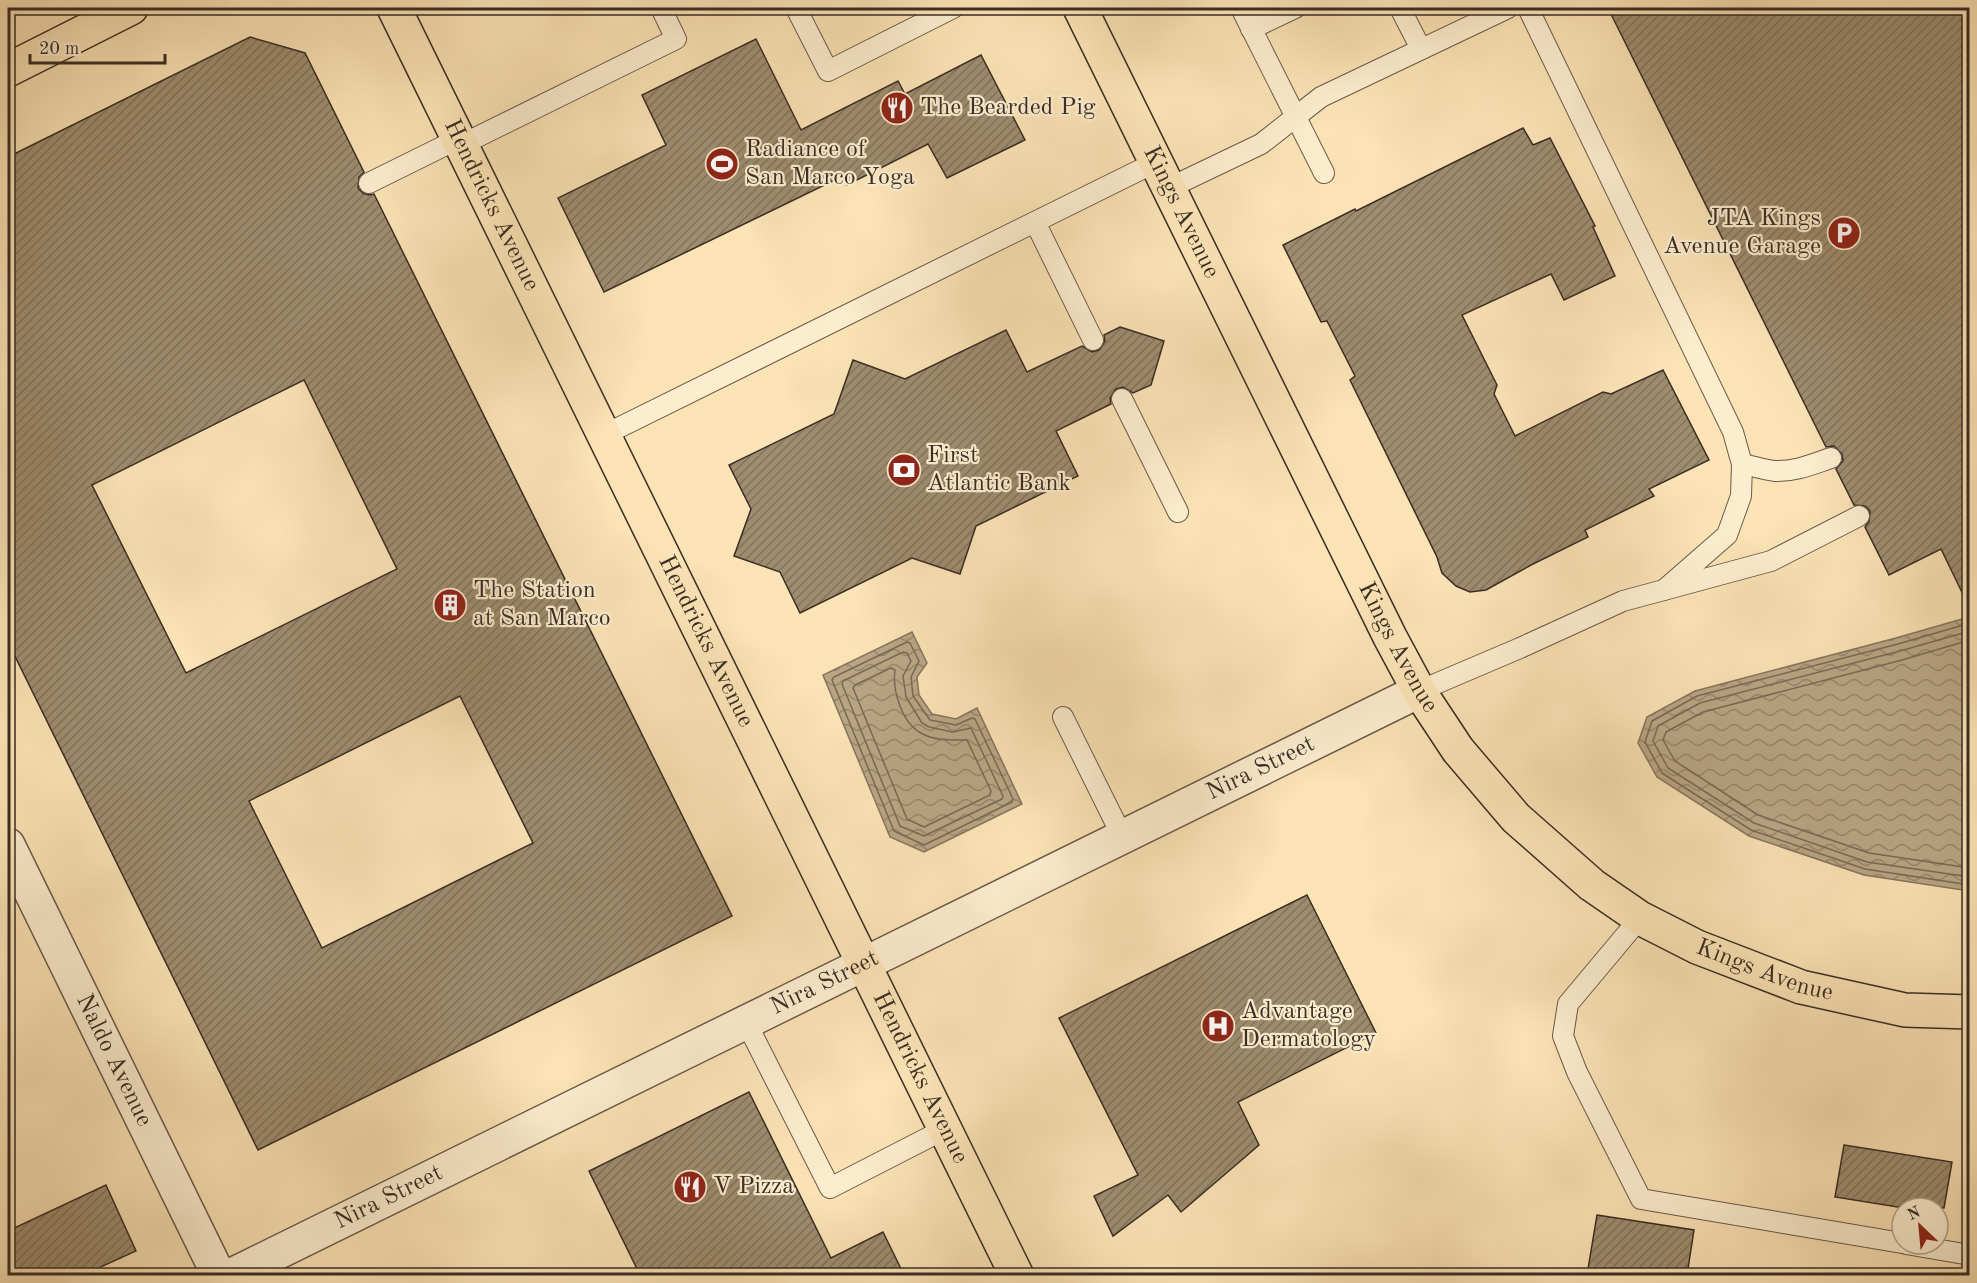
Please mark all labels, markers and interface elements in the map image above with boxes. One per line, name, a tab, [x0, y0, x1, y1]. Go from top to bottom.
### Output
scale bar	[30, 27, 165, 65]
text: 20 m	[39, 40, 79, 58]
restaurant icon: The Bearded Pig	[879, 90, 915, 126]
place label: The Bearded Pig	[920, 96, 1096, 120]
street label: Hendricks Avenue	[439, 116, 543, 295]
place label: Radiance of San Marco Yoga	[745, 138, 915, 190]
street label: Kings Avenue	[1138, 143, 1223, 282]
sports icon: Radiance of San Marco Yoga	[704, 146, 740, 182]
place label: JTA Kings Avenue Garage	[1663, 207, 1821, 259]
parking icon: JTA Kings Avenue Garage	[1826, 215, 1862, 251]
place label: First Atlantic Bank	[927, 444, 1071, 496]
bank icon: First Atlantic Bank	[886, 452, 922, 488]
street label: Hendricks Avenue	[653, 552, 758, 731]
place label: The Station at San Marco	[473, 579, 611, 631]
street label: Kings Avenue	[1353, 579, 1442, 717]
building icon: The Station at San Marco	[432, 587, 468, 623]
street label: Nira Street	[1203, 732, 1319, 805]
street label: Kings Avenue	[1693, 936, 1835, 1006]
street label: Nira Street	[767, 947, 883, 1020]
street label: Hendricks Avenue	[867, 988, 972, 1168]
street label: Naldo Avenue	[71, 990, 156, 1131]
place label: Advantage Dermatology	[1241, 1000, 1376, 1052]
hospital icon: Advantage Dermatology	[1200, 1008, 1236, 1044]
street label: Nira Street	[331, 1161, 447, 1234]
restaurant icon: V Pizza	[672, 1169, 708, 1205]
place label: V Pizza	[713, 1175, 794, 1199]
north arrow	[1890, 1196, 1950, 1256]
text: N	[1905, 1204, 1924, 1224]

